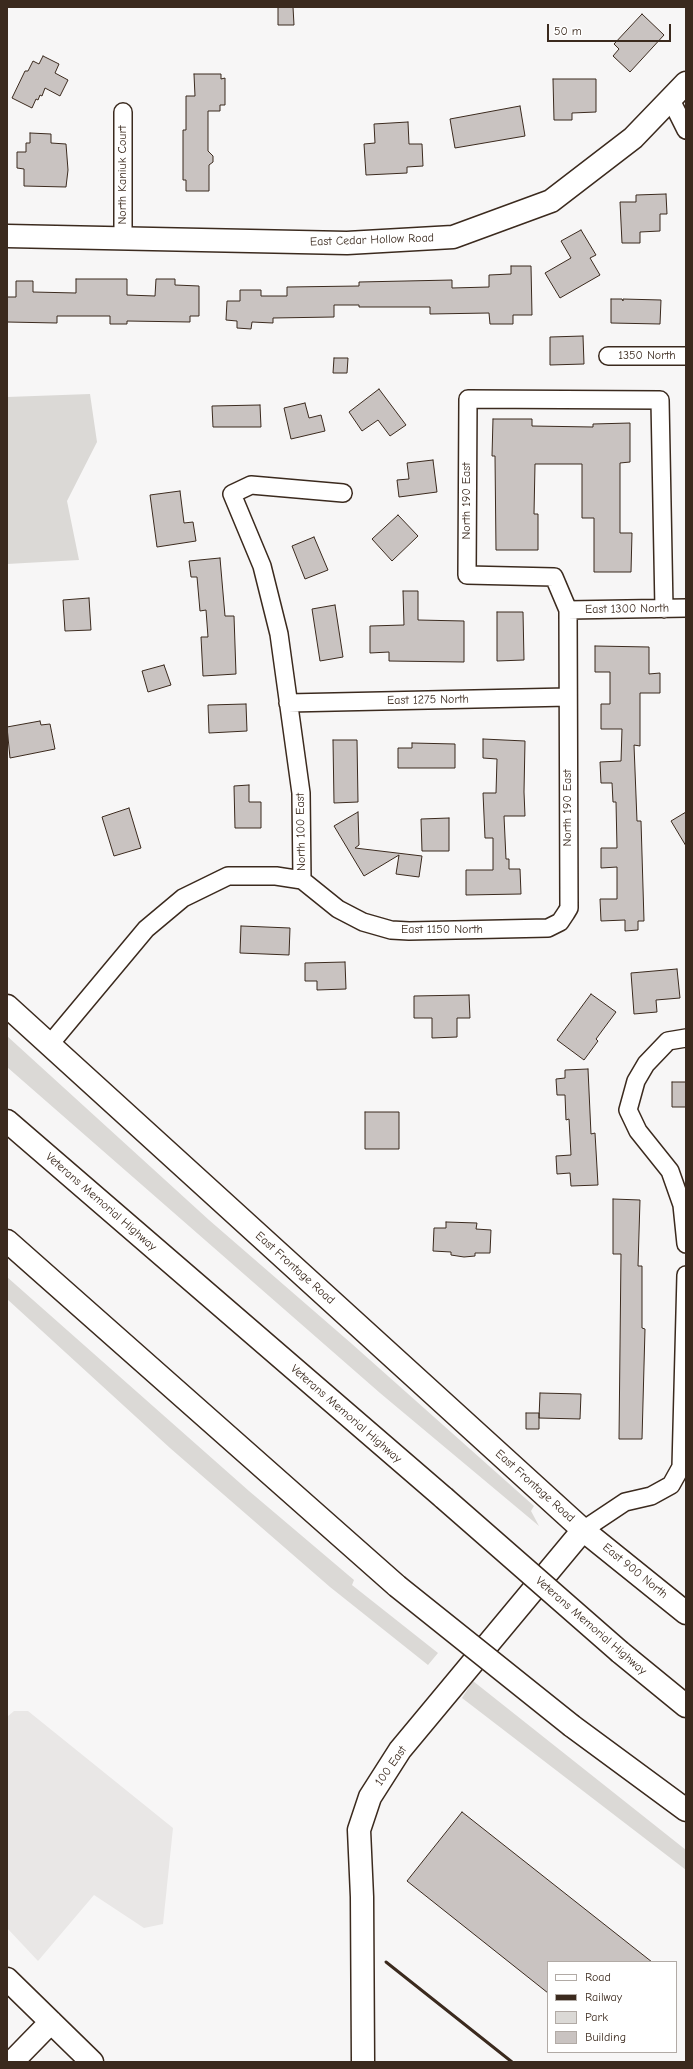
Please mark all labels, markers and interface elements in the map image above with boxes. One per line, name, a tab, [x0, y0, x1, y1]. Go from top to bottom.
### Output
scale bar	[549, 16, 673, 42]
text: 50 m	[554, 24, 582, 38]
street label: North Kaniuk Court	[116, 125, 130, 225]
street label: East Cedar Hollow Road	[310, 231, 434, 249]
street label: 1350 North	[618, 349, 676, 363]
street label: North 190 East	[460, 462, 474, 540]
street label: East 1300 North	[585, 601, 669, 617]
street label: East 1275 North	[387, 692, 469, 708]
street label: North 190 East	[561, 769, 575, 847]
street label: North 100 East	[293, 793, 309, 871]
street label: East 1150 North	[401, 923, 483, 937]
street label: Veterans Memorial Highway	[42, 1150, 160, 1254]
street label: East Frontage Road	[252, 1229, 338, 1307]
street label: Veterans Memorial Highway	[287, 1362, 405, 1466]
street label: East Frontage Road	[492, 1447, 578, 1525]
street label: East 900 North	[599, 1540, 671, 1602]
street label: Veterans Memorial Highway	[532, 1574, 650, 1678]
street label: 100 East	[372, 1743, 410, 1789]
legend	[547, 1961, 677, 2053]
text: Road	[585, 1970, 611, 1984]
text: Railway	[585, 1990, 622, 2004]
text: Park	[585, 2010, 608, 2024]
text: Building	[585, 2030, 626, 2044]

